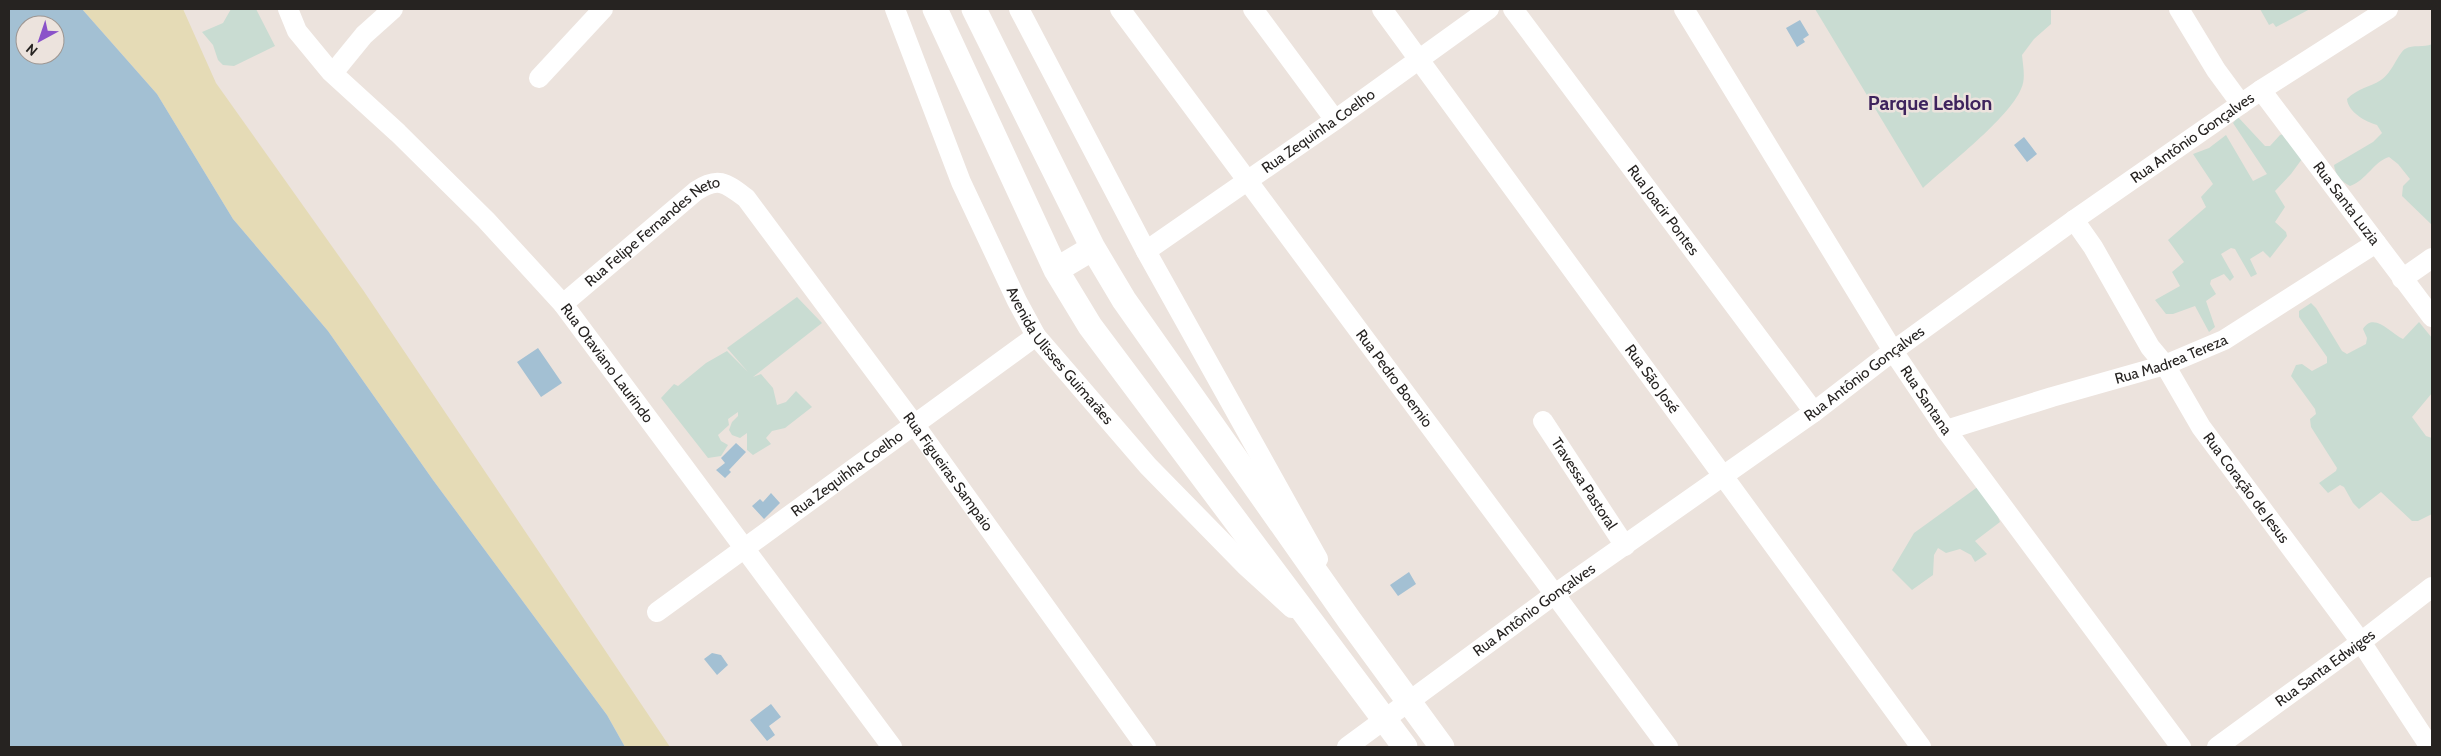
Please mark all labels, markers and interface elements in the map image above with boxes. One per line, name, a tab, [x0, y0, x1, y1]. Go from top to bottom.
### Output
north arrow	[15, 15, 65, 65]
text: N	[22, 40, 41, 60]
street label: Rua Zequinha Coelho	[1258, 85, 1379, 177]
street label: Rua Antônio Gonçalves	[2127, 89, 2258, 187]
district label: Parque Leblon	[1868, 91, 1992, 115]
street label: Rua Santa Luzia	[2309, 158, 2384, 249]
street label: Rua Joacir Pontes	[1624, 161, 1703, 259]
street label: Rua Felipe Fernandes Neto	[581, 173, 720, 290]
street label: Avenida Ulisses Guimarães	[1003, 284, 1117, 428]
street label: Rua Otaviano Laurindo	[557, 300, 657, 426]
street label: Rua Antônio Gonçalves	[1801, 322, 1928, 425]
street label: Rua Pedro Boemio	[1352, 326, 1436, 431]
street label: Rua Madrea Tereza	[2113, 330, 2231, 388]
street label: Rua São José	[1621, 341, 1683, 417]
street label: Rua Santana	[1896, 362, 1956, 439]
street label: Rua Figueiras Sampaio	[899, 409, 997, 535]
street label: Rua Zequihha Coelho	[788, 427, 906, 520]
street label: Rua Coração de Jesus	[2199, 429, 2293, 547]
street label: Travessa Pastoral	[1547, 434, 1621, 534]
street label: Rua Antônio Gonçalves	[1470, 560, 1599, 660]
street label: Rua Santa Edwiges	[2272, 626, 2379, 710]

